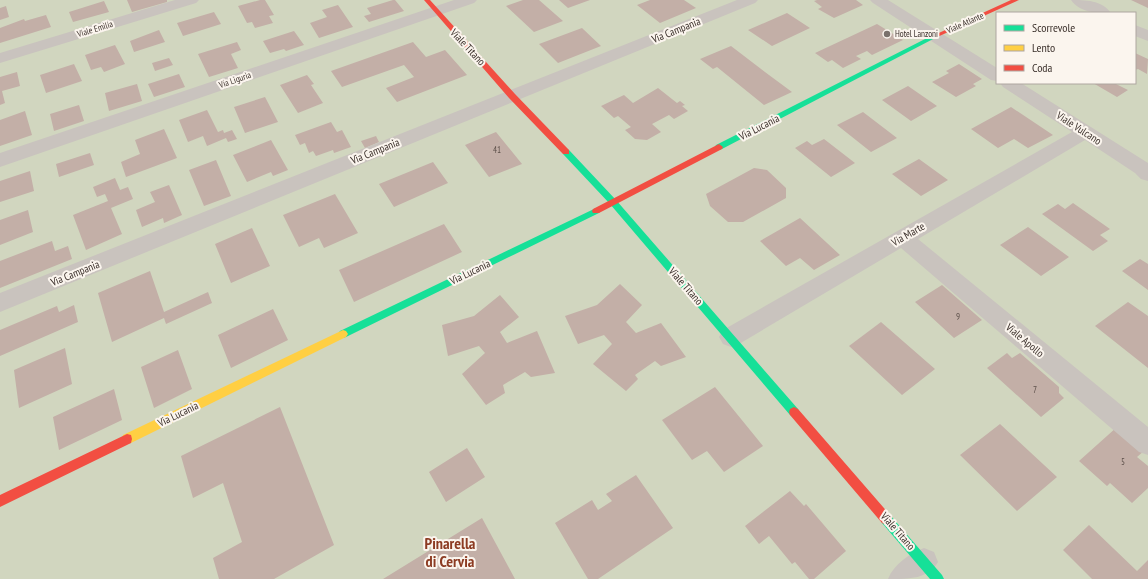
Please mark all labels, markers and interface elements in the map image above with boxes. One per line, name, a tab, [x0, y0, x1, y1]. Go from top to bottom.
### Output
street label: Viale Atlante	[944, 9, 985, 36]
legend	[996, 12, 1136, 84]
street label: Via Campania	[649, 14, 702, 47]
street label: Viale Emilia	[75, 18, 114, 39]
text: Scorrevole	[1032, 20, 1075, 35]
street label: Viale Titano	[447, 25, 489, 69]
place label: Hotel Lanzoni	[895, 28, 938, 39]
marker: Hotel Lanzoni	[882, 29, 892, 39]
text: Lento	[1032, 40, 1055, 55]
text: Coda	[1032, 60, 1053, 75]
street label: Via Liguria	[216, 69, 253, 90]
street label: Viale Vulcano	[1053, 108, 1104, 148]
street label: Via Lucania	[736, 111, 781, 144]
street label: Via Campania	[348, 135, 401, 168]
house number: 41	[493, 144, 501, 155]
street label: Via Marte	[888, 219, 928, 250]
street label: Via Lucania	[447, 256, 493, 288]
street label: Via Campania	[48, 257, 101, 290]
street label: Viale Titano	[665, 264, 706, 308]
house number: 9	[956, 311, 960, 322]
street label: Viale Apollo	[1002, 319, 1047, 360]
house number: 7	[1033, 384, 1037, 395]
street label: Via Lucania	[155, 398, 201, 430]
house number: 5	[1121, 456, 1125, 467]
street label: Viale Titano	[877, 509, 918, 553]
district label: Pinarella di Cervia	[425, 533, 476, 571]

